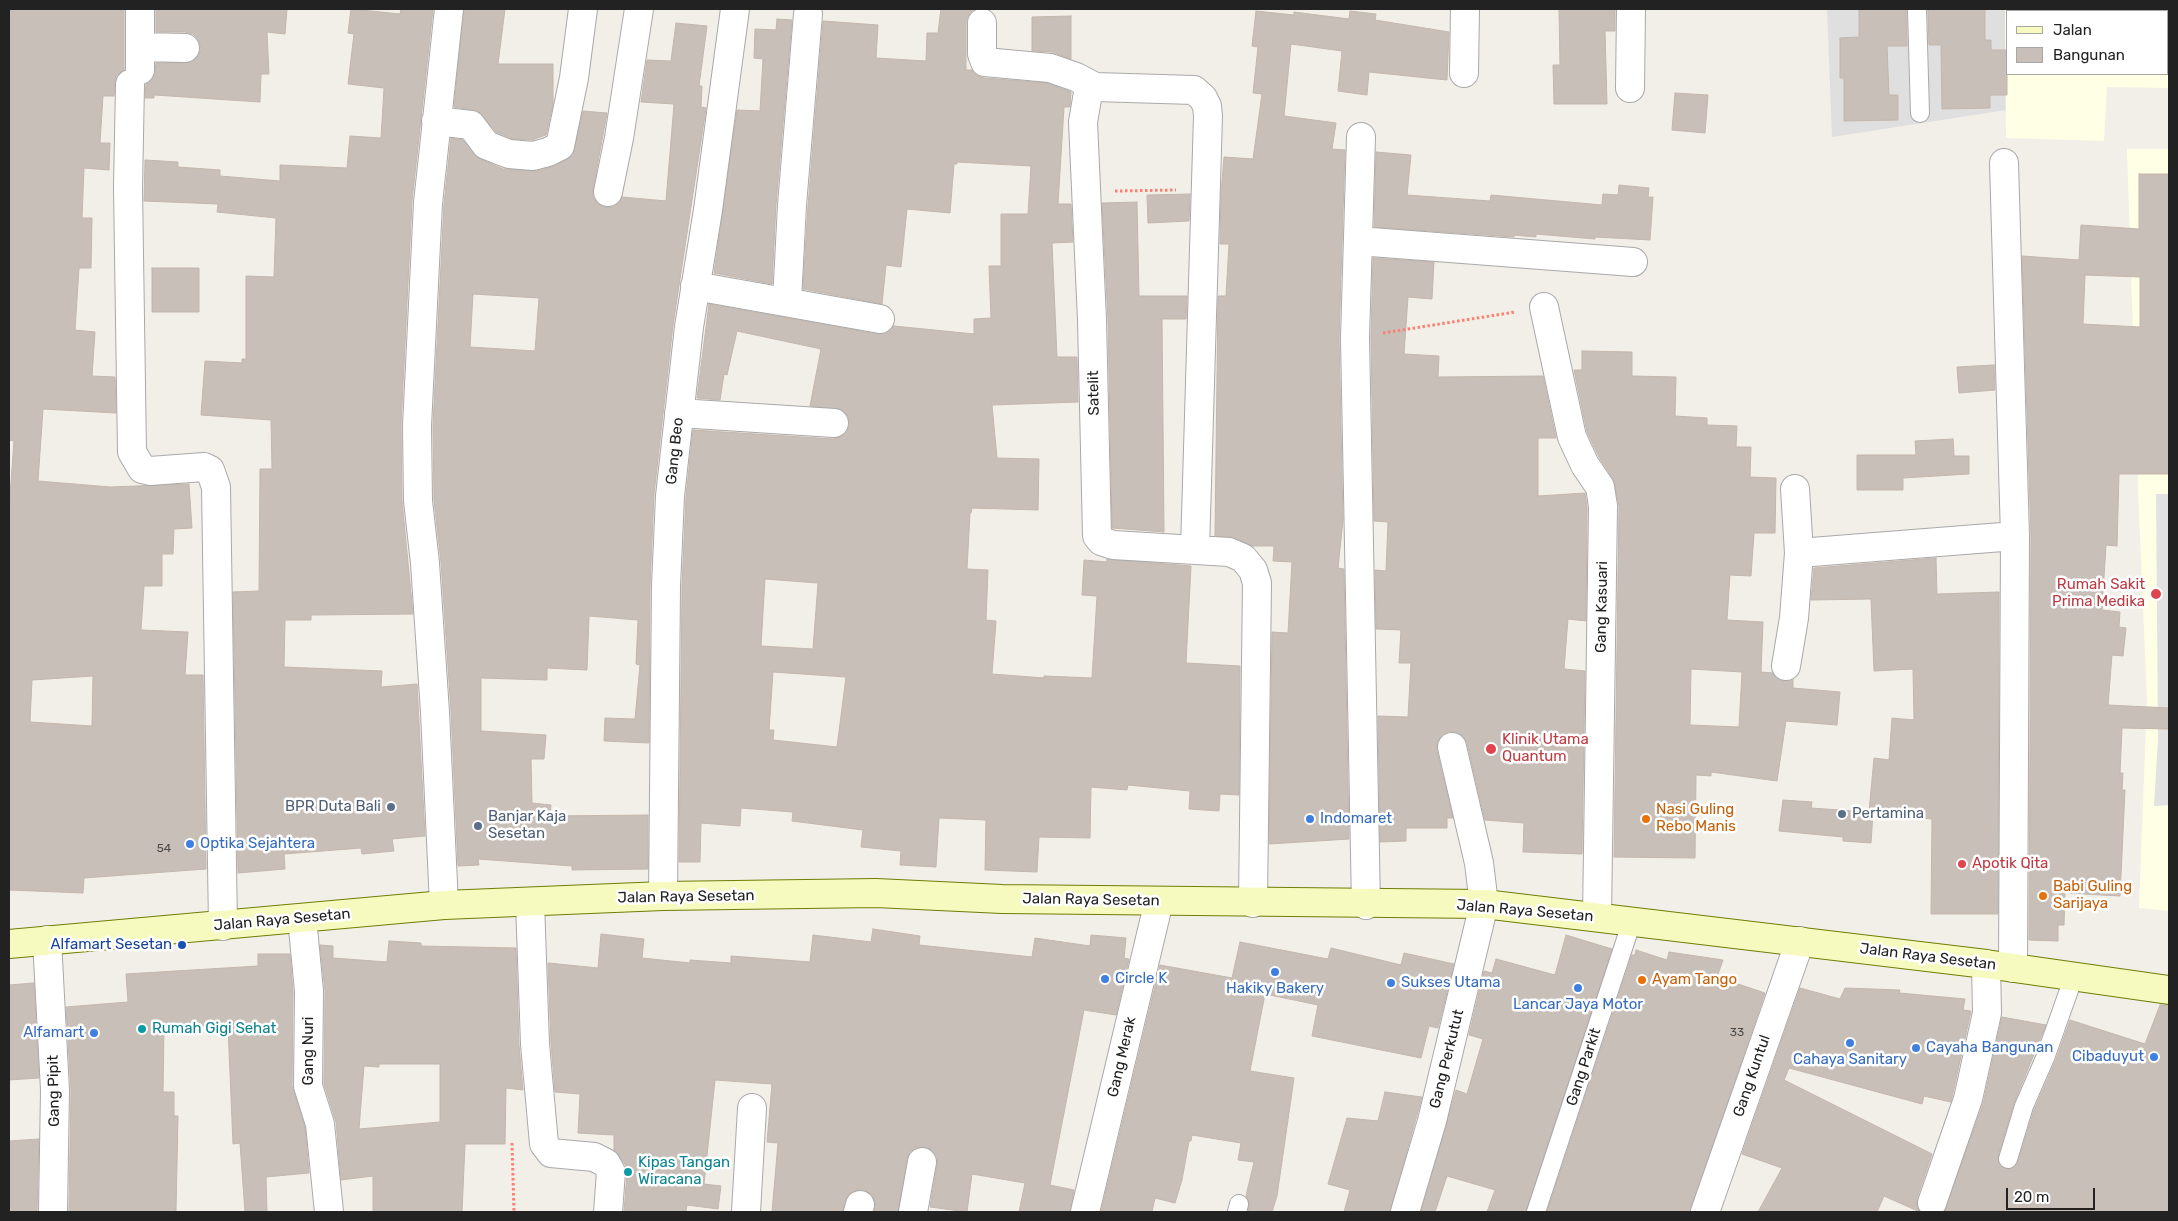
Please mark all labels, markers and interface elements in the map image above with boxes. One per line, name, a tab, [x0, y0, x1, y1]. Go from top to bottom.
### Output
legend	[2006, 10, 2168, 75]
text: Jalan	[2053, 21, 2092, 39]
text: Bangunan	[2053, 46, 2125, 64]
street label: Satelit	[1085, 370, 1103, 416]
street label: Gang Beo	[663, 417, 687, 485]
street label: Gang Kasuari	[1592, 561, 1612, 653]
place label: Rumah Sakit Prima Medika	[2052, 576, 2145, 611]
marker: Rumah Sakit Prima Medika	[2149, 587, 2163, 601]
place label: Klinik Utama Quantum	[1502, 731, 1589, 766]
marker: Klinik Utama Quantum	[1484, 742, 1498, 756]
place label: BPR Duta Bali	[285, 798, 381, 816]
marker: BPR Duta Bali	[385, 801, 397, 813]
place label: Nasi Guling Rebo Manis	[1656, 801, 1736, 836]
place label: Pertamina	[1852, 805, 1924, 823]
place label: Banjar Kaja Sesetan	[488, 808, 566, 843]
marker: Pertamina	[1836, 808, 1848, 820]
place label: Indomaret	[1320, 810, 1392, 828]
marker: Indomaret	[1304, 813, 1316, 825]
marker: Nasi Guling Rebo Manis	[1640, 813, 1652, 825]
marker: Banjar Kaja Sesetan	[472, 820, 484, 832]
place label: Optika Sejahtera	[200, 835, 315, 853]
marker: Optika Sejahtera	[184, 838, 196, 850]
house number: 54	[157, 842, 171, 856]
place label: Apotik Qita	[1972, 855, 2048, 873]
marker: Apotik Qita	[1956, 858, 1968, 870]
place label: Babi Guling Sarijaya	[2053, 878, 2132, 913]
street label: Jalan Raya Sesetan	[617, 887, 755, 907]
street label: Jalan Raya Sesetan	[1022, 890, 1160, 910]
marker: Babi Guling Sarijaya	[2037, 890, 2049, 902]
street label: Jalan Raya Sesetan	[1456, 896, 1594, 926]
street label: Jalan Raya Sesetan	[213, 905, 351, 935]
place label: Alfamart Sesetan	[51, 936, 172, 954]
marker: Alfamart Sesetan	[176, 939, 188, 951]
street label: Jalan Raya Sesetan	[1859, 940, 1997, 974]
marker: Hakiky Bakery	[1269, 966, 1281, 978]
place label: Circle K	[1115, 970, 1167, 988]
place label: Ayam Tango	[1652, 971, 1737, 989]
marker: Circle K	[1099, 973, 1111, 985]
place label: Sukses Utama	[1401, 974, 1501, 992]
marker: Ayam Tango	[1636, 974, 1648, 986]
marker: Sukses Utama	[1385, 977, 1397, 989]
place label: Hakiky Bakery	[1226, 980, 1324, 998]
marker: Lancar Jaya Motor	[1572, 982, 1584, 994]
place label: Lancar Jaya Motor	[1513, 996, 1643, 1014]
street label: Gang Perkutut	[1426, 1008, 1468, 1110]
street label: Gang Merak	[1104, 1015, 1140, 1099]
street label: Gang Nuri	[300, 1017, 318, 1085]
place label: Rumah Gigi Sehat	[152, 1020, 276, 1038]
marker: Rumah Gigi Sehat	[136, 1023, 148, 1035]
place label: Alfamart	[23, 1024, 84, 1042]
street label: Gang Parkit	[1563, 1026, 1605, 1108]
house number: 33	[1730, 1026, 1744, 1040]
marker: Alfamart	[88, 1027, 100, 1039]
street label: Gang Kuntul	[1730, 1033, 1774, 1119]
marker: Cahaya Sanitary	[1844, 1037, 1856, 1049]
place label: Cayaha Bangunan	[1926, 1039, 2053, 1057]
marker: Cayaha Bangunan	[1910, 1042, 1922, 1054]
place label: Cibaduyut	[2072, 1048, 2144, 1066]
place label: Cahaya Sanitary	[1793, 1051, 1907, 1069]
marker: Cibaduyut	[2148, 1051, 2160, 1063]
street label: Gang Pipit	[44, 1055, 64, 1127]
place label: Kipas Tangan Wiracana	[638, 1154, 730, 1189]
marker: Kipas Tangan Wiracana	[622, 1166, 634, 1178]
scale bar	[2008, 1178, 2097, 1210]
text: 20 m	[2014, 1188, 2049, 1206]

